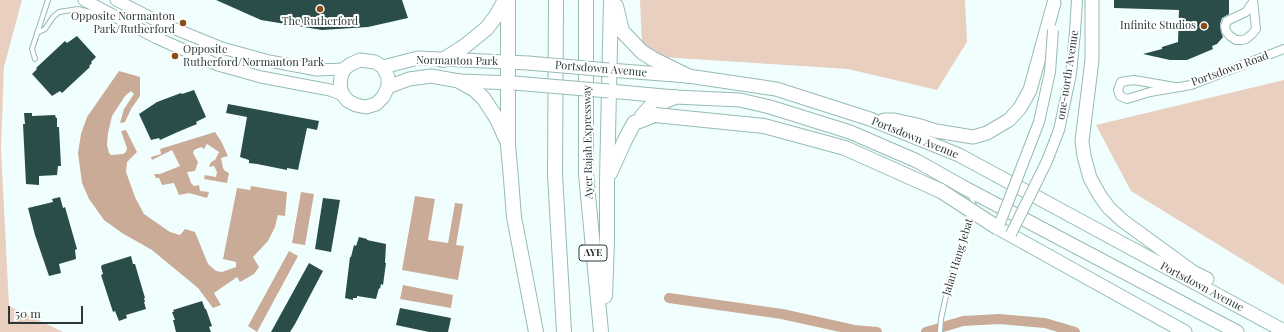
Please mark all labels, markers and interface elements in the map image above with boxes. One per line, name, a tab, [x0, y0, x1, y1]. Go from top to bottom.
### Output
marker: The Rutherford	[315, 4, 325, 14]
place label: Opposite Normanton Park/Rutherford	[71, 10, 175, 36]
place label: The Rutherford	[282, 15, 358, 29]
marker: Opposite Normanton Park/Rutherford	[178, 18, 188, 28]
place label: Infinite Studios	[1120, 19, 1196, 33]
marker: Infinite Studios	[1199, 21, 1209, 31]
street label: one-north Avenue	[1054, 29, 1082, 121]
place label: Opposite Rutherford/Normanton Park	[183, 43, 324, 69]
street label: Portsdown Road	[1190, 49, 1270, 89]
marker: Opposite Rutherford/Normanton Park	[170, 51, 180, 61]
street label: Normanton Park	[416, 54, 498, 68]
street label: Portsdown Avenue	[554, 58, 648, 80]
street label: Ayer Rajah Expressway	[580, 85, 596, 199]
street label: Portsdown Avenue	[870, 115, 960, 161]
street label: Jalan Hang Jebat	[940, 217, 976, 297]
road number: AYE	[579, 245, 607, 261]
street label: Portsdown Avenue	[1158, 259, 1246, 315]
scale bar	[10, 298, 85, 324]
text: 50 m	[15, 305, 41, 321]

